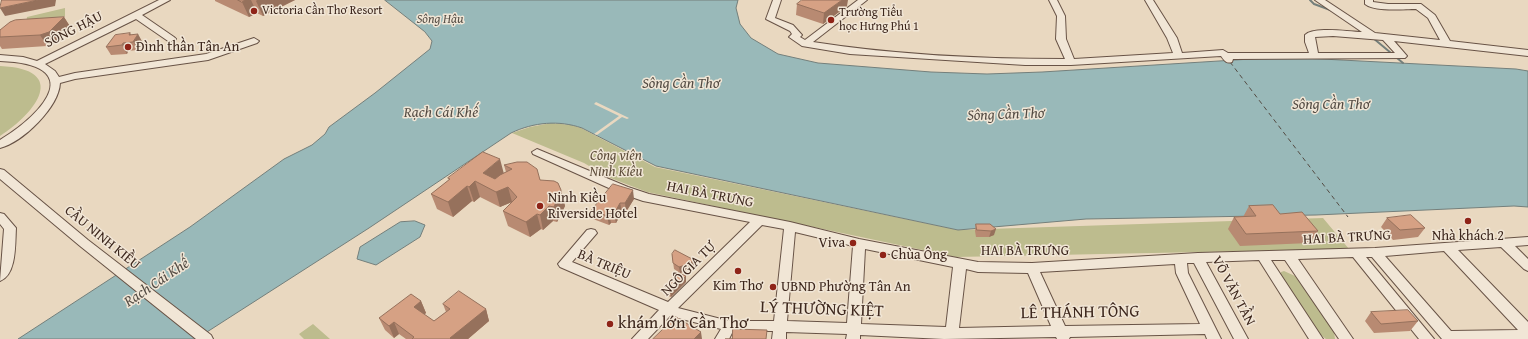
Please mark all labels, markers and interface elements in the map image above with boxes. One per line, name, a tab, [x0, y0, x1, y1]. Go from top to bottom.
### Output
place label: Victoria Cần Thơ Resort	[262, 4, 382, 18]
marker: Victoria Cần Thơ Resort	[249, 6, 259, 16]
place label: Trường Tiểu học Hưng Phú 1	[839, 6, 919, 34]
street label: SÔNG HẬU	[42, 8, 106, 52]
water label: Sông Hậu	[416, 12, 464, 28]
marker: Trường Tiểu học Hưng Phú 1	[826, 15, 836, 25]
place label: Đình thần Tân An	[136, 39, 239, 55]
marker: Đình thần Tân An	[123, 42, 133, 52]
water label: Sông Cần Thơ	[642, 75, 720, 93]
water label: Sông Cần Thơ	[1292, 96, 1370, 114]
water label: Rạch Cái Khế	[404, 104, 478, 122]
water label: Sông Cần Thơ	[967, 105, 1045, 125]
park label: Công viên Ninh Kiều	[589, 148, 643, 180]
street label: HAI BÀ TRƯNG	[665, 178, 755, 212]
place label: Ninh Kiều Riverside Hotel	[548, 190, 637, 222]
marker: Ninh Kiều Riverside Hotel	[535, 201, 545, 211]
street label: CẦU NINH KIỀU	[61, 202, 143, 274]
marker: Nhà khách 2	[1463, 216, 1473, 226]
street label: HAI BÀ TRƯNG	[1303, 227, 1391, 249]
place label: Nhà khách 2	[1432, 228, 1504, 244]
place label: Viva	[819, 235, 845, 251]
street label: NGÔ GIA TỰ	[658, 238, 720, 300]
marker: Viva	[848, 238, 858, 248]
street label: HAI BÀ TRƯNG	[981, 243, 1069, 259]
street label: BÀ TRIỆU	[575, 246, 633, 284]
place label: Chùa Ông	[891, 247, 947, 263]
marker: Chùa Ông	[878, 250, 888, 260]
street label: VÕ VĂN TẦN	[1208, 253, 1258, 329]
water label: Rạch Cái Khế	[121, 255, 193, 311]
marker: Kim Thơ	[733, 266, 743, 276]
place label: Kim Thơ	[713, 278, 763, 294]
place label: UBND Phường Tân An	[781, 279, 911, 295]
marker: UBND Phường Tân An	[768, 282, 778, 292]
street label: LÝ THƯỜNG KIỆT	[760, 298, 884, 322]
street label: LÊ THÁNH TÔNG	[1020, 302, 1140, 324]
place label: khám lớn Cần Thơ	[618, 314, 748, 334]
marker: khám lớn Cần Thơ	[605, 319, 615, 329]

